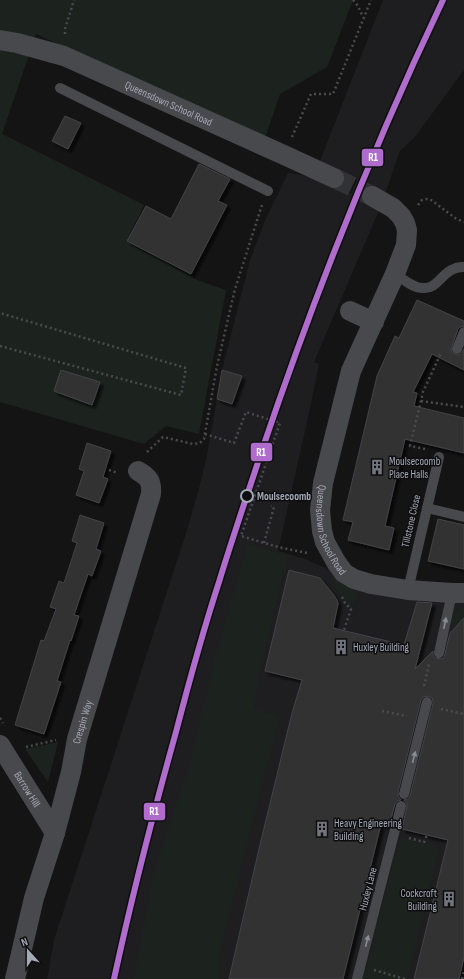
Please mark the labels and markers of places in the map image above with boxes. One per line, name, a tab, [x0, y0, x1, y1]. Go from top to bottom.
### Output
place label: Moulsecoomb Place Halls	[389, 455, 441, 481]
building icon: Moulsecoomb Place Halls	[368, 458, 386, 476]
marker: Moulsecoomb	[240, 489, 254, 503]
place label: Moulsecoomb	[257, 490, 311, 503]
building icon: Huxley Building	[332, 638, 350, 656]
place label: Huxley Building	[353, 641, 410, 654]
place label: Heavy Engineering Building	[334, 817, 403, 843]
building icon: Heavy Engineering Building	[313, 820, 331, 838]
place label: Cockcroft Building	[400, 887, 438, 913]
building icon: Cockcroft Building	[440, 890, 458, 908]

